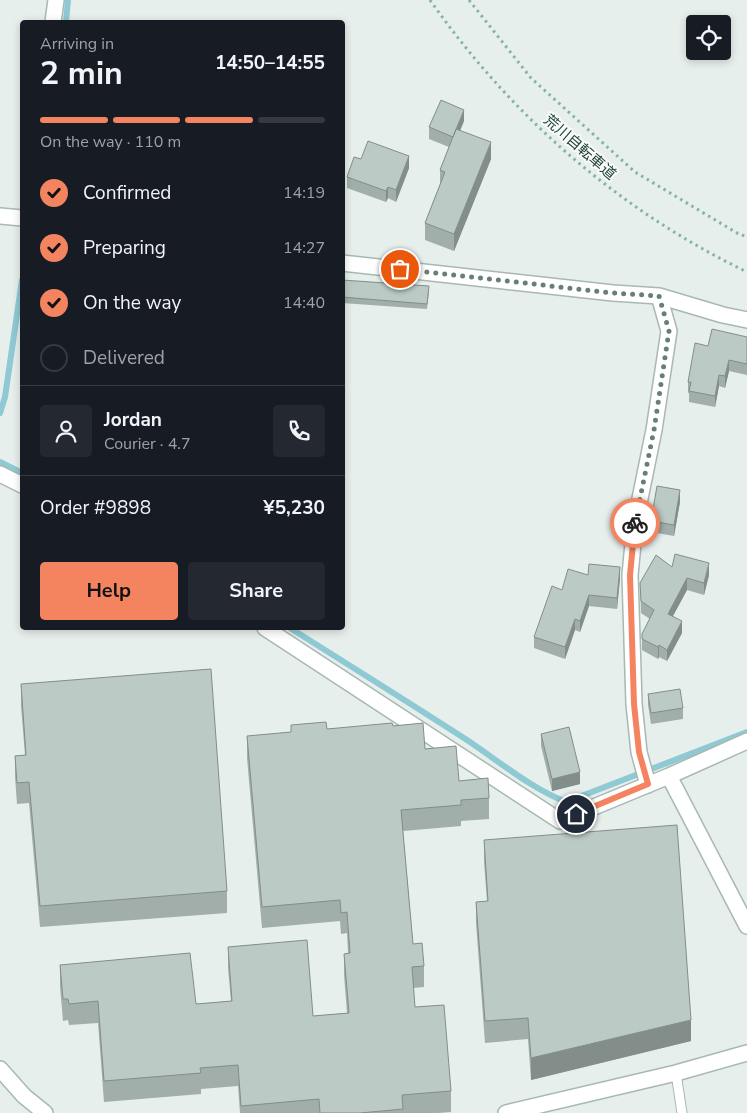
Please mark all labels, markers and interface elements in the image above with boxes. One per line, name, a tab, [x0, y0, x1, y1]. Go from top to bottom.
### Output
map controls	[686, 15, 731, 60]
button: locate	[686, 15, 731, 60]
text: Arriving in	[40, 33, 114, 55]
text: 14:50–14:55	[215, 50, 325, 76]
text: 2 min	[40, 52, 123, 95]
street label: 荒川自転車道	[539, 110, 621, 184]
text: On the way · 110 m	[40, 131, 181, 153]
icon: check	[40, 179, 68, 207]
text: Confirmed	[83, 180, 171, 206]
text: 14:19	[283, 182, 325, 204]
icon: check	[40, 234, 68, 262]
text: Preparing	[83, 235, 166, 261]
text: 14:27	[283, 237, 325, 259]
pin	[379, 248, 421, 290]
icon: bag	[386, 255, 414, 283]
icon: check	[40, 289, 68, 317]
text: On the way	[83, 290, 181, 316]
text: 14:40	[283, 292, 325, 314]
text: Delivered	[83, 345, 165, 371]
button: person	[40, 405, 92, 457]
button: phone	[273, 405, 325, 457]
text: Jordan	[104, 407, 162, 433]
text: Courier · 4.7	[104, 433, 190, 455]
text: Order #9898	[40, 495, 151, 521]
text: ¥5,230	[263, 495, 325, 521]
courier	[610, 498, 660, 548]
icon: bike	[621, 509, 649, 537]
button: Help	[40, 562, 178, 620]
button: Share	[188, 562, 325, 620]
pin	[555, 793, 597, 835]
icon: home	[562, 800, 590, 828]

